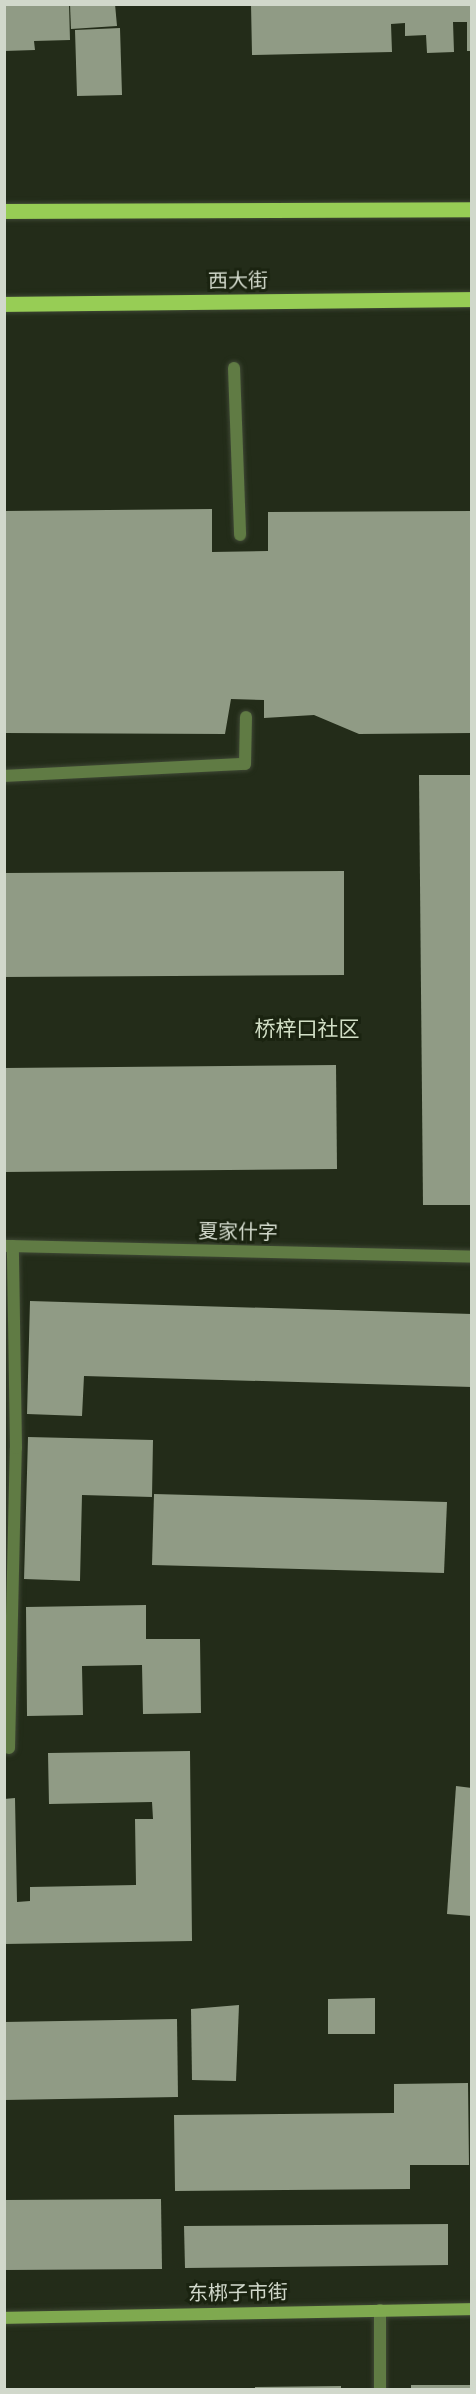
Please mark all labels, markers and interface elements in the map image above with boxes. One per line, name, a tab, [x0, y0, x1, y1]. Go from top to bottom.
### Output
street label: 西大街	[208, 268, 268, 294]
district label: 桥梓口社区	[255, 1016, 359, 1042]
street label: 夏家什字	[198, 1219, 278, 1245]
street label: 东梆子市街	[188, 2280, 288, 2306]

